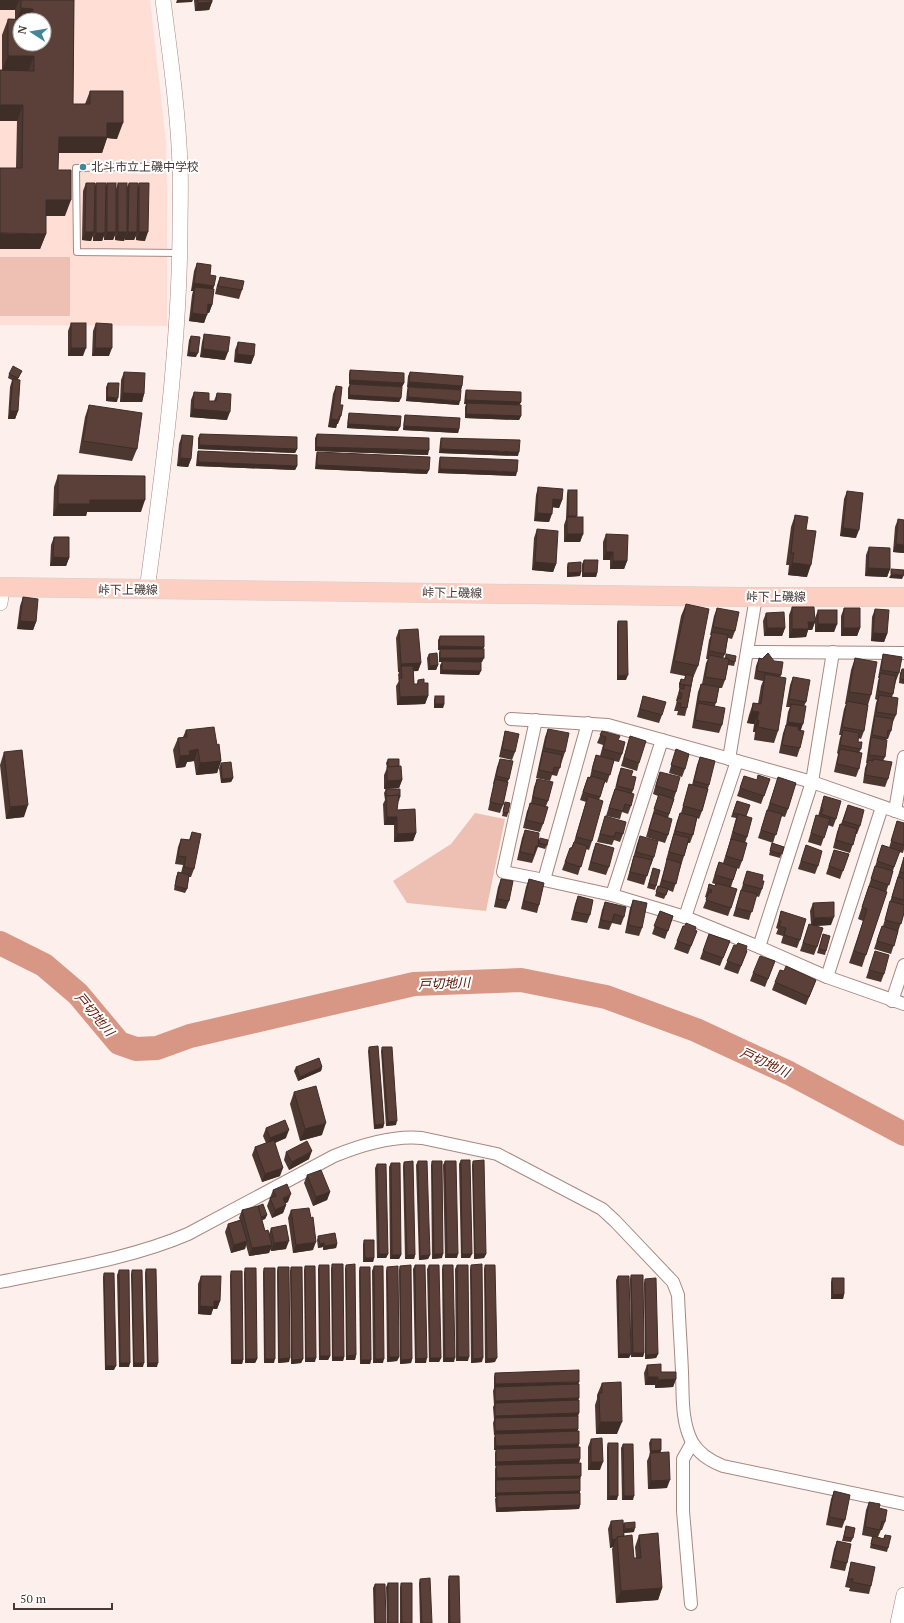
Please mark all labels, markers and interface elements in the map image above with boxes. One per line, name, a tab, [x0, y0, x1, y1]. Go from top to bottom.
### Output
north arrow	[12, 12, 52, 52]
text: N	[15, 24, 30, 35]
place label: 北斗市立上磯中学校	[91, 159, 199, 174]
marker: 北斗市立上磯中学校	[78, 162, 88, 172]
street label: 峠下上磯線	[98, 582, 158, 597]
street label: 峠下上磯線	[422, 584, 482, 601]
street label: 峠下上磯線	[746, 589, 806, 604]
water label: 戸切地川	[418, 973, 472, 993]
water label: 戸切地川	[71, 988, 120, 1041]
water label: 戸切地川	[738, 1043, 794, 1082]
scale bar	[14, 1585, 112, 1611]
text: 50 m	[20, 1591, 47, 1606]

